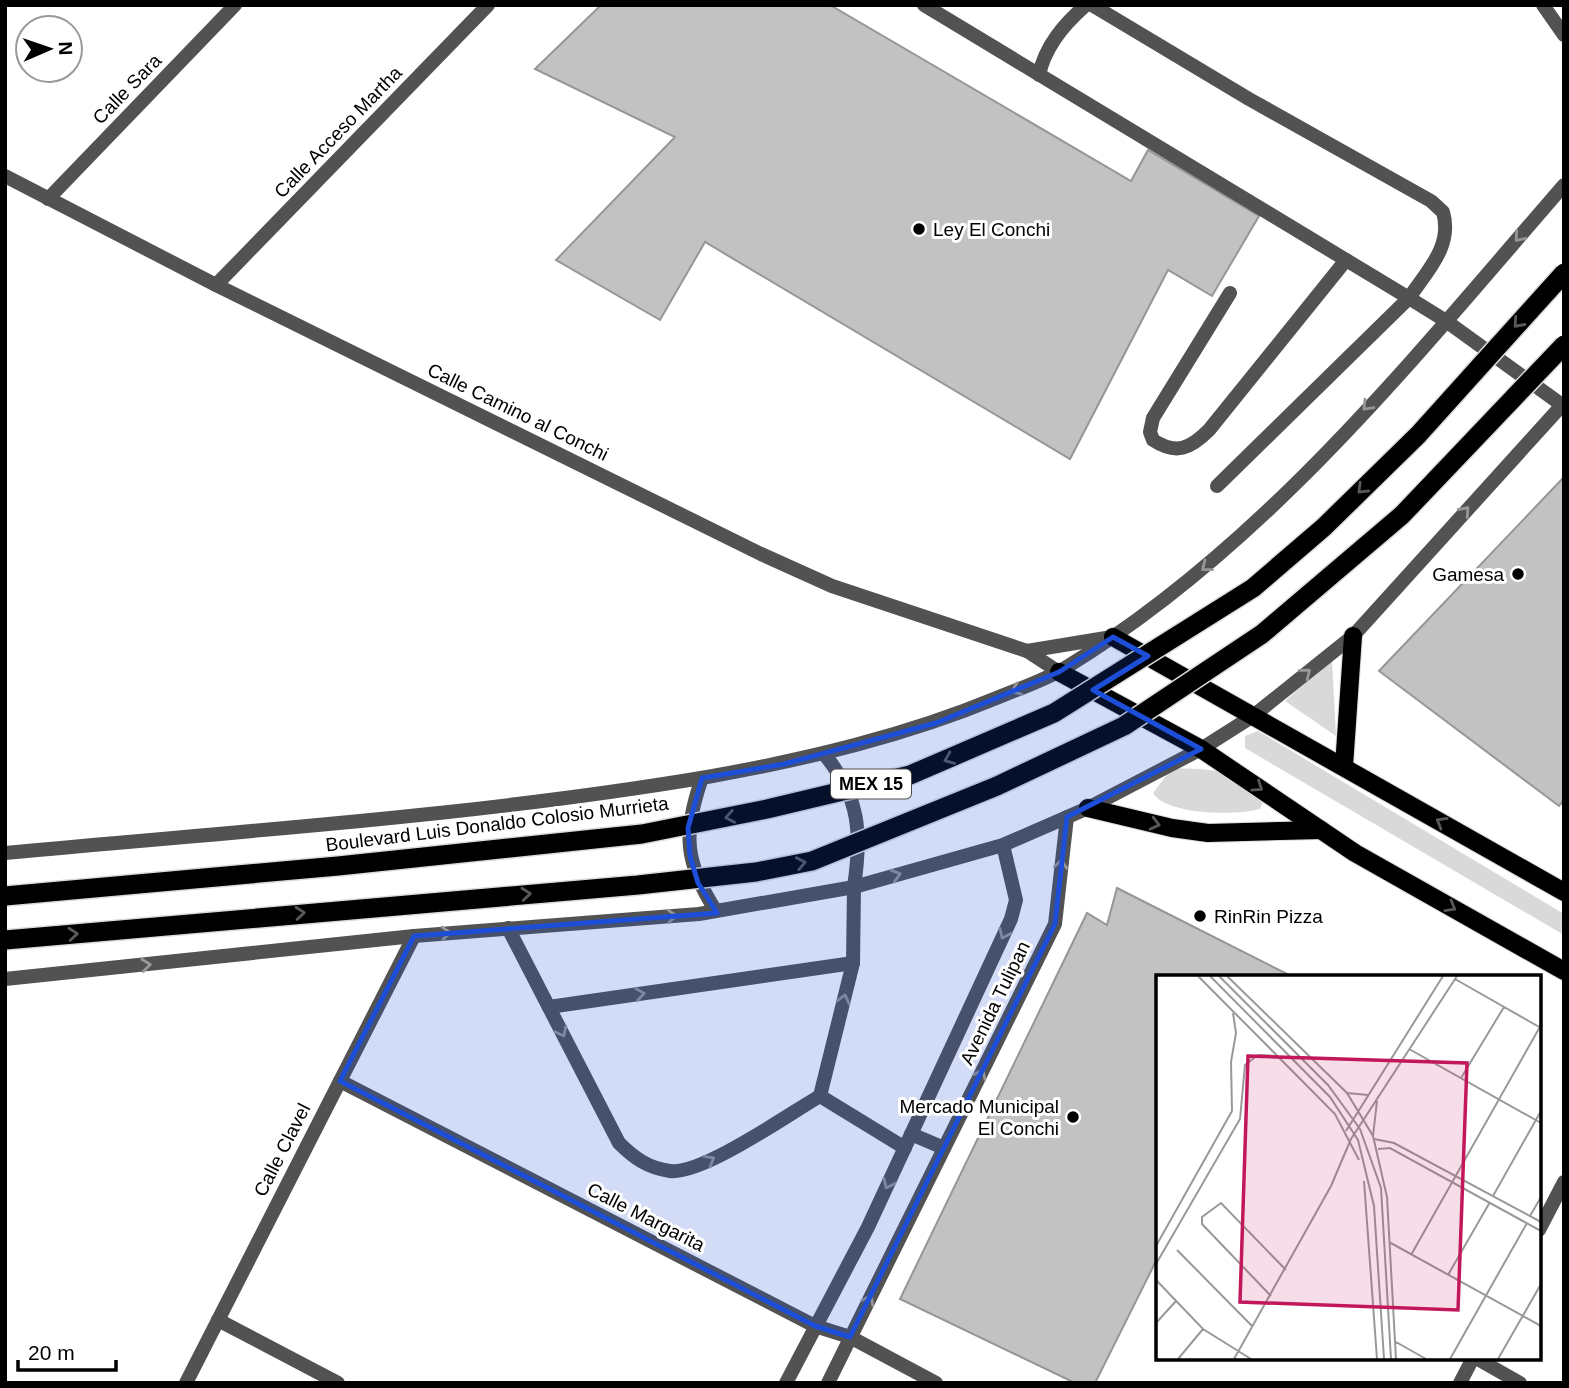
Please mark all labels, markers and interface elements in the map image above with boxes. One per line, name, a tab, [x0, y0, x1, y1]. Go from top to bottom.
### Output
north arrow	[14, 14, 84, 84]
text: N	[55, 41, 76, 56]
street label: Calle Sara	[89, 49, 166, 128]
street label: Calle Acceso Martha	[270, 62, 406, 202]
place label: Ley El Conchi	[933, 219, 1050, 240]
marker: Ley El Conchi	[911, 221, 927, 237]
one-way arrow	[1515, 228, 1527, 241]
one-way arrow	[1514, 315, 1526, 328]
street label: Calle Camino al Conchi	[424, 359, 612, 465]
one-way arrow	[1363, 398, 1376, 411]
one-way arrow	[1358, 481, 1371, 494]
one-way arrow	[1457, 507, 1470, 520]
one-way arrow	[1202, 558, 1214, 571]
place label: Gamesa	[1432, 564, 1504, 585]
marker: Gamesa	[1510, 566, 1526, 582]
one-way arrow	[1298, 668, 1310, 681]
one-way arrow	[1011, 681, 1023, 695]
one-way arrow	[944, 750, 956, 764]
road number: MEX 15	[831, 770, 911, 798]
one-way arrow	[1250, 779, 1263, 792]
street label: Boulevard Luis Donaldo Colosio Murrieta	[324, 792, 670, 855]
one-way arrow	[724, 808, 736, 823]
one-way arrow	[1148, 816, 1160, 830]
one-way arrow	[1435, 817, 1448, 830]
one-way arrow	[795, 857, 807, 872]
one-way arrow	[1054, 858, 1069, 870]
one-way arrow	[890, 868, 902, 883]
one-way arrow	[521, 887, 532, 902]
one-way arrow	[1443, 899, 1456, 912]
one-way arrow	[295, 906, 306, 921]
place label: RinRin Pizza	[1214, 906, 1323, 927]
marker: RinRin Pizza	[1192, 908, 1208, 924]
one-way arrow	[667, 909, 678, 924]
one-way arrow	[67, 926, 79, 941]
one-way arrow	[440, 926, 451, 941]
one-way arrow	[998, 926, 1012, 939]
street label: Avenida Tulipan	[956, 938, 1034, 1068]
one-way arrow	[140, 958, 152, 973]
inset map	[1156, 975, 1541, 1360]
one-way arrow	[635, 986, 646, 1001]
one-way arrow	[836, 993, 850, 1005]
one-way arrow	[553, 1025, 567, 1037]
one-way arrow	[973, 1069, 987, 1081]
place label: Mercado Municipal El Conchi	[900, 1096, 1059, 1139]
street label: Calle Clavel	[250, 1100, 314, 1200]
marker: Mercado Municipal El Conchi	[1065, 1109, 1081, 1125]
one-way arrow	[703, 1155, 716, 1168]
one-way arrow	[882, 1177, 896, 1190]
street label: Calle Margarita	[584, 1178, 709, 1256]
one-way arrow	[860, 1294, 874, 1307]
scale bar	[18, 1328, 116, 1372]
text: 20 m	[28, 1341, 75, 1364]

